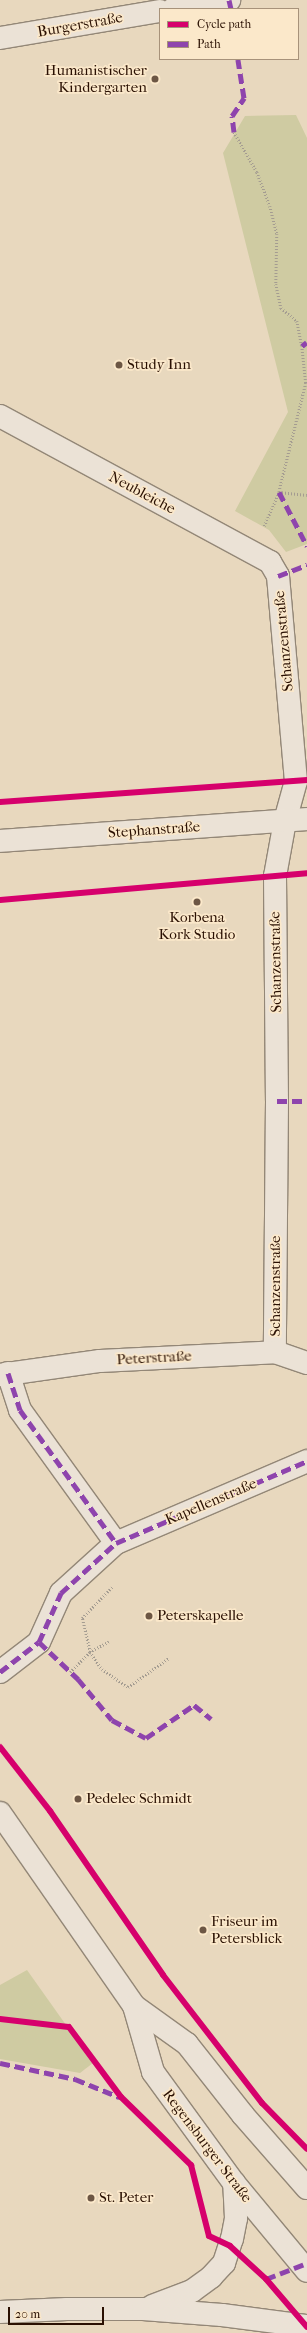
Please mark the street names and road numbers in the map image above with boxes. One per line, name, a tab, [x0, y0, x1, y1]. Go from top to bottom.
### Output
street label: Burgerstraße	[36, 9, 124, 41]
street label: Neubleiche	[106, 468, 178, 518]
street label: Schanzenstraße	[271, 590, 297, 692]
street label: Stephanstraße	[107, 818, 201, 842]
street label: Schanzenstraße	[266, 911, 286, 1013]
street label: Schanzenstraße	[267, 1236, 285, 1336]
street label: Peterstraße	[116, 1347, 192, 1369]
street label: Kapellenstraße	[163, 1475, 259, 1529]
street label: Regensburger Straße	[158, 2086, 256, 2206]

